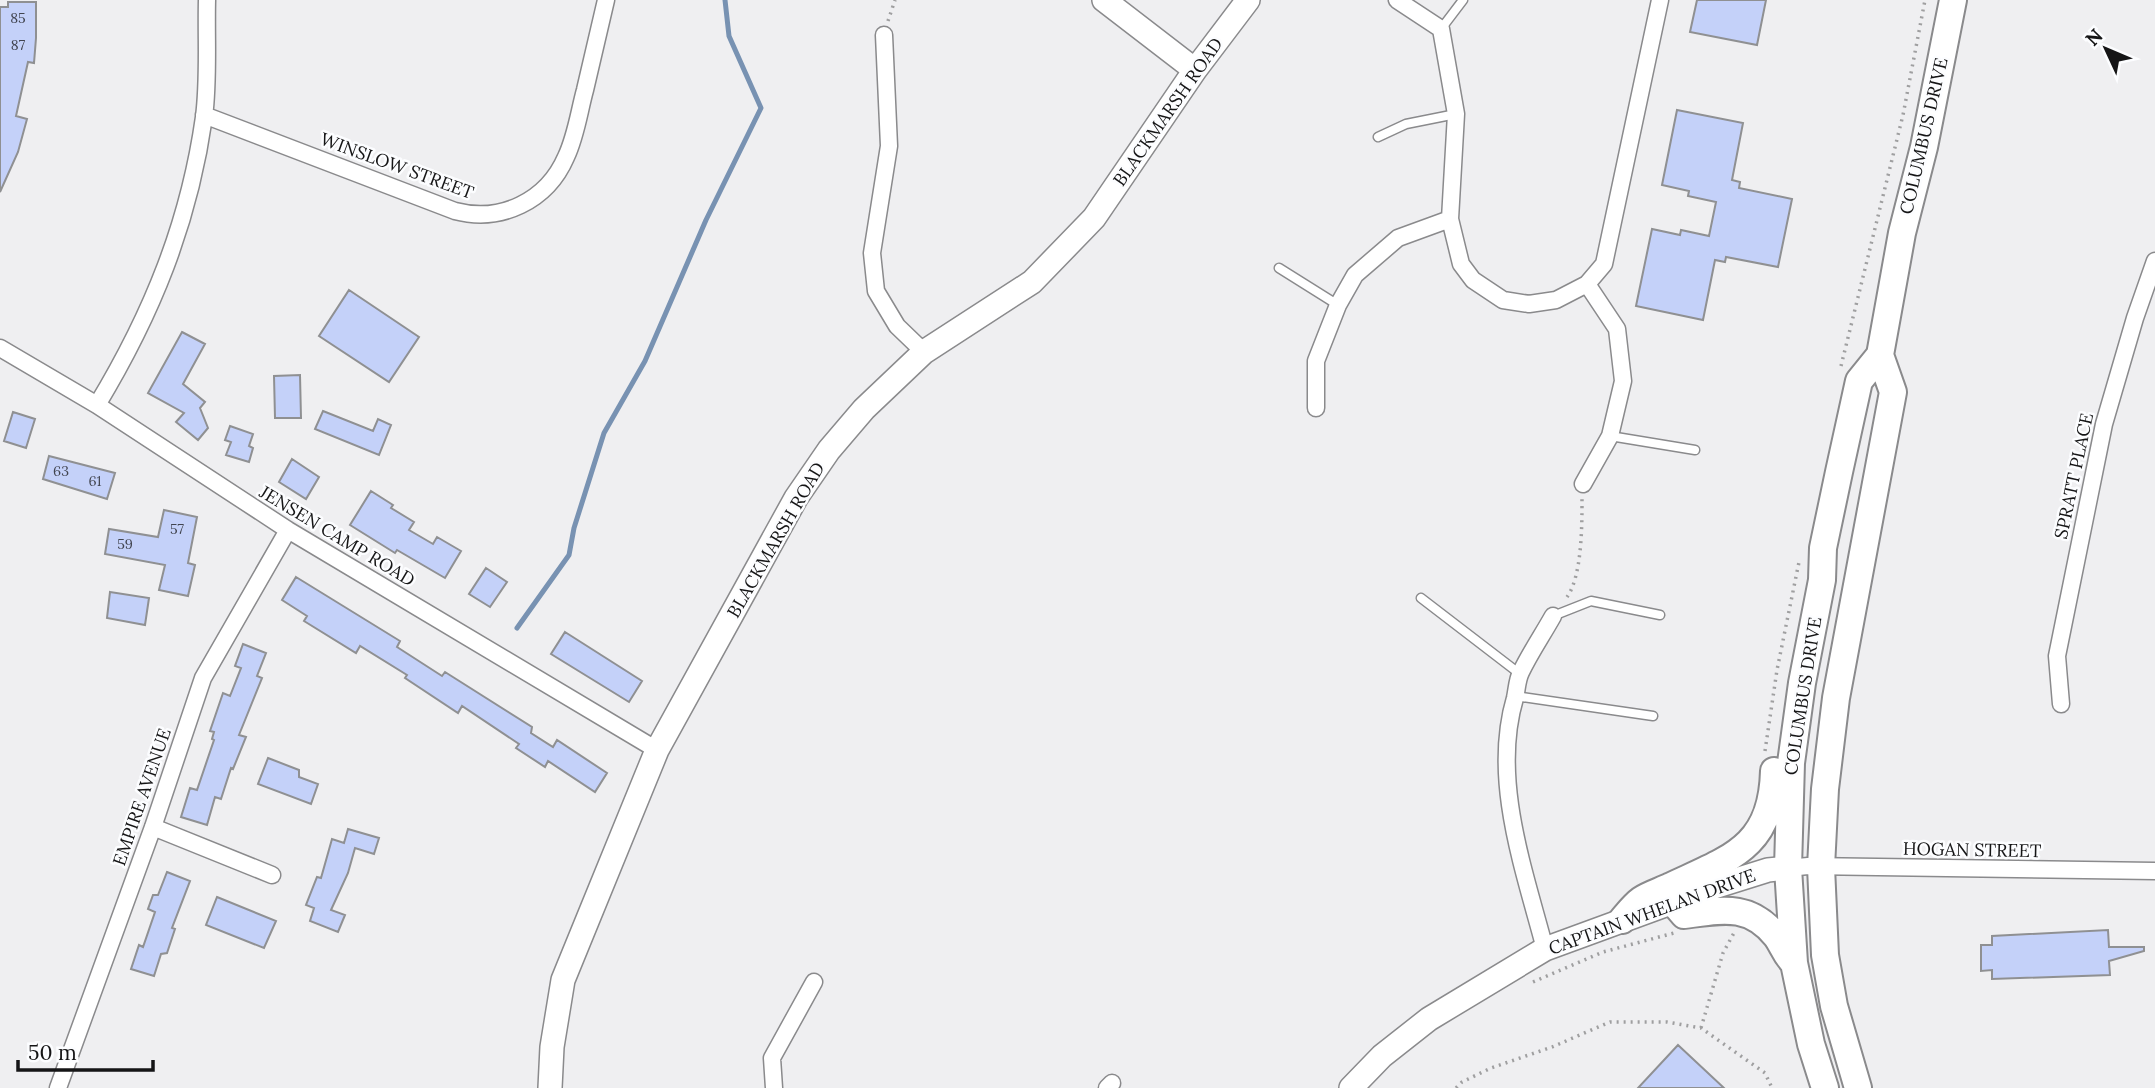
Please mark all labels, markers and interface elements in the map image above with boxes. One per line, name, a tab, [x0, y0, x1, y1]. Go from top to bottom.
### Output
house number: 85	[10, 9, 26, 27]
north arrow	[2071, 14, 2141, 84]
text: N	[2080, 23, 2108, 51]
street label: BLACKMARSH ROAD	[1108, 33, 1227, 190]
house number: 87	[11, 36, 26, 54]
street label: COLUMBUS DRIVE	[1894, 55, 1953, 216]
street label: WINSLOW STREET	[317, 127, 477, 204]
street label: SPRATT PLACE	[2049, 411, 2098, 541]
street label: BLACKMARSH ROAD	[722, 458, 830, 622]
house number: 63	[53, 462, 69, 480]
house number: 61	[88, 472, 102, 490]
street label: JENSEN CAMP ROAD	[254, 480, 419, 591]
house number: 57	[170, 520, 185, 538]
house number: 59	[117, 535, 133, 553]
street label: COLUMBUS DRIVE	[1779, 615, 1826, 777]
street label: EMPIRE AVENUE	[107, 725, 176, 869]
street label: HOGAN STREET	[1903, 837, 2042, 862]
street label: CAPTAIN WHELAN DRIVE	[1545, 863, 1758, 960]
scale bar	[18, 1028, 152, 1072]
text: 50 m	[28, 1039, 77, 1066]

